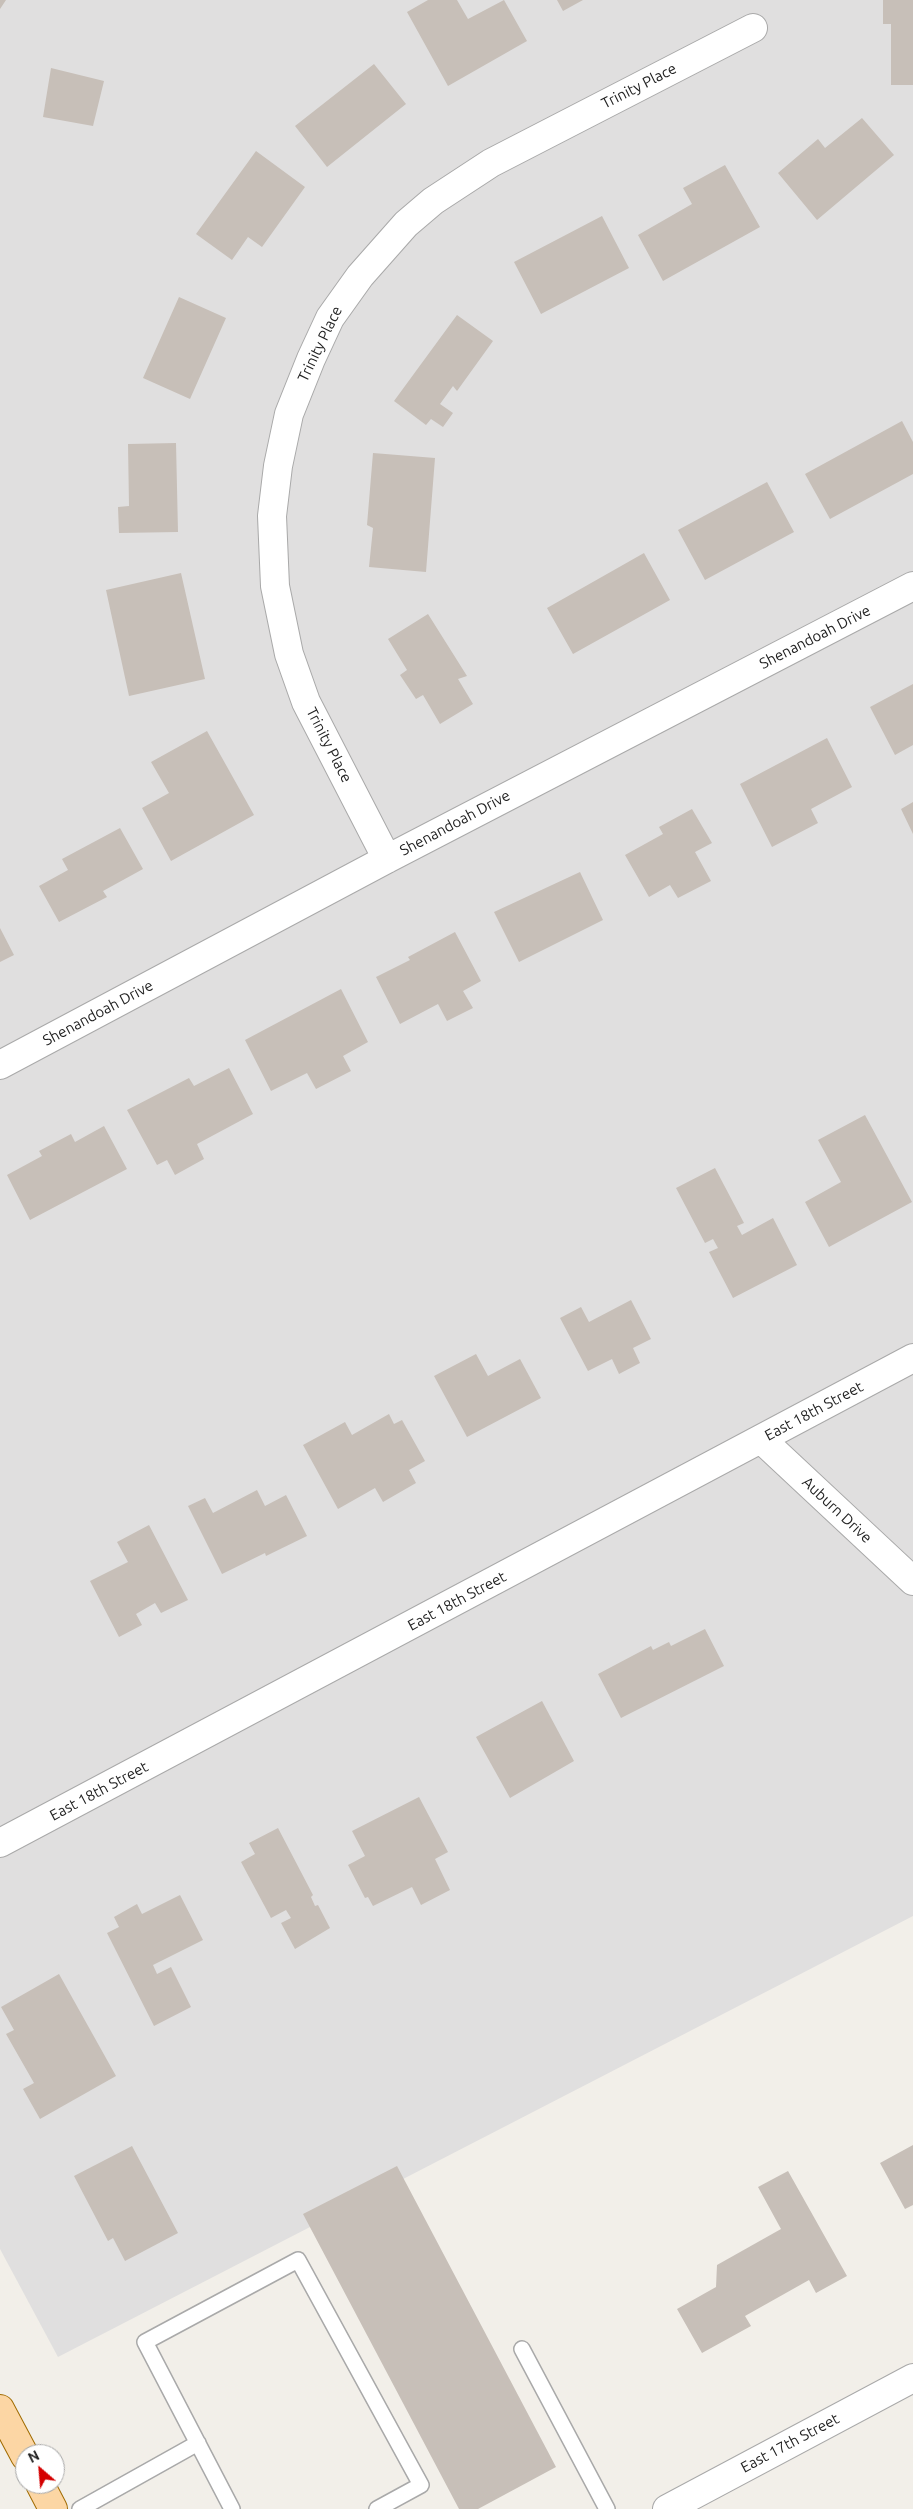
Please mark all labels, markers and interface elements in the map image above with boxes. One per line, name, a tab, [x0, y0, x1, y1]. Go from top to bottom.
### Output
street label: Trinity Place	[598, 59, 680, 113]
street label: Trinity Place	[294, 303, 346, 385]
street label: Shenandoah Drive	[756, 601, 874, 673]
street label: Trinity Place	[302, 704, 356, 786]
street label: Shenandoah Drive	[397, 786, 513, 860]
street label: Shenandoah Drive	[40, 976, 156, 1050]
street label: East 18th Street	[762, 1378, 866, 1444]
street label: Auburn Drive	[798, 1473, 876, 1547]
street label: East 18th Street	[405, 1568, 509, 1634]
street label: East 18th Street	[47, 1758, 151, 1824]
street label: East 17th Street	[738, 2410, 842, 2476]
north arrow	[15, 2444, 65, 2494]
text: N	[25, 2447, 42, 2466]

